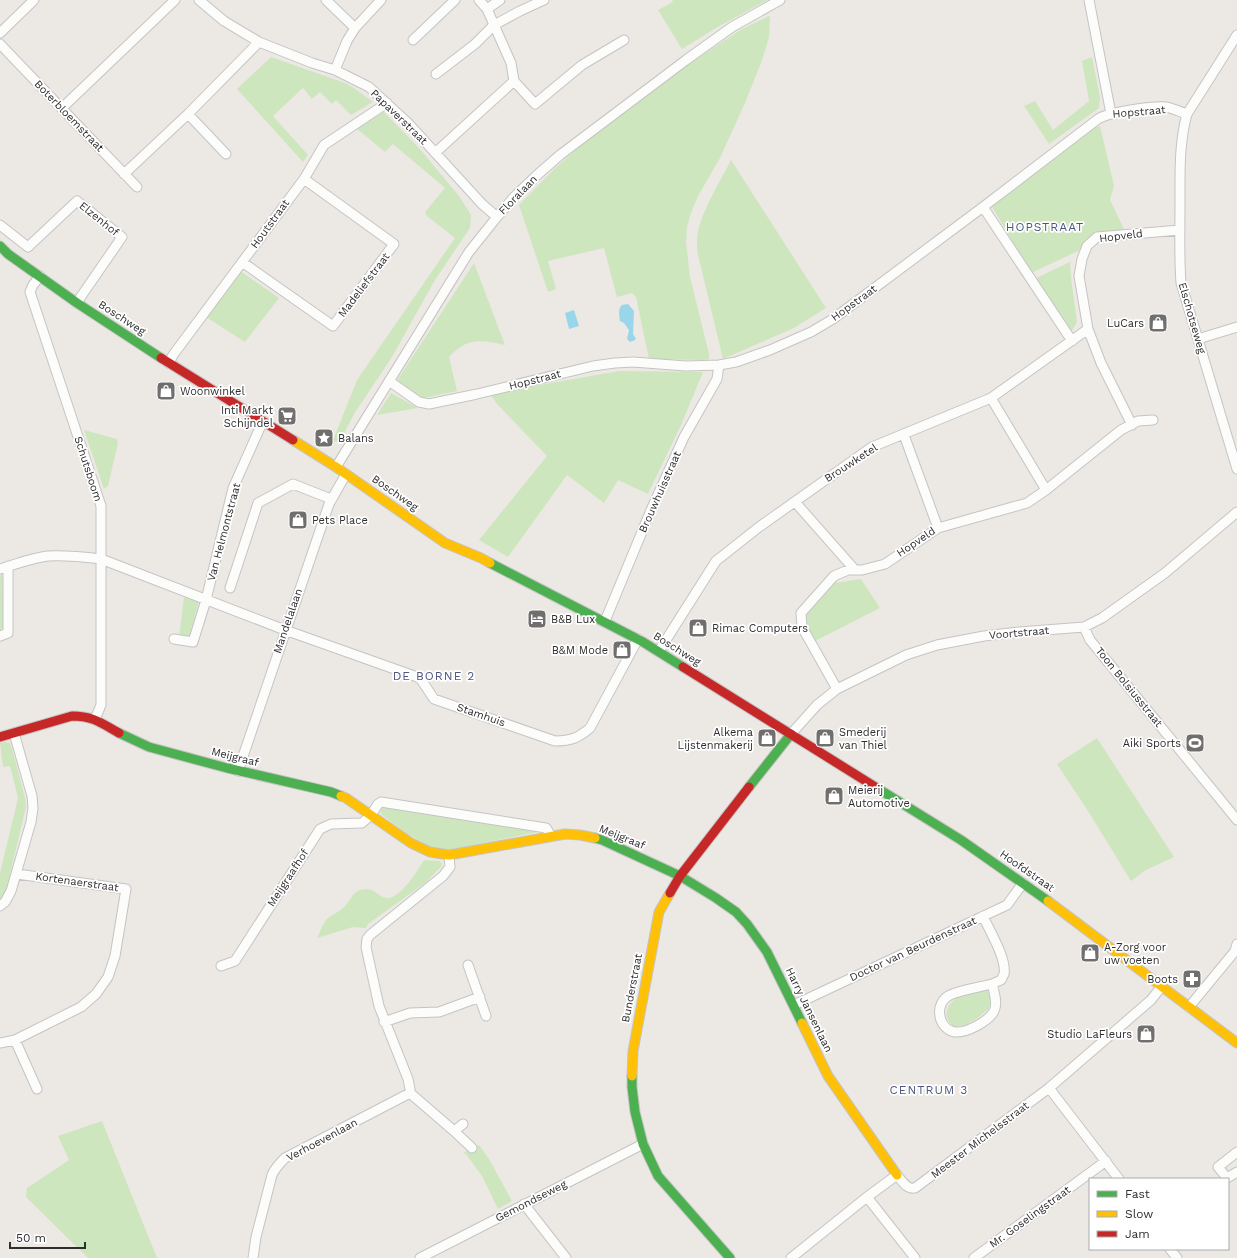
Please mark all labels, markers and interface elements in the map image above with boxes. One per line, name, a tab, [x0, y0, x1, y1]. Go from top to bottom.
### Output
street label: Boterbloemstraat	[32, 78, 107, 155]
street label: Papaverstraat	[368, 87, 430, 148]
street label: Hopstraat	[1112, 103, 1166, 121]
street label: Floralaan	[496, 173, 540, 217]
street label: Houtstraat	[248, 197, 292, 251]
street label: Elzenhof	[77, 199, 122, 239]
district label: HOPSTRAAT	[1006, 220, 1084, 234]
street label: Hopveld	[1098, 227, 1144, 245]
street label: Madeliefstraat	[336, 250, 393, 320]
street label: Elschotseweg	[1176, 281, 1208, 355]
street label: Hopstraat	[829, 282, 880, 324]
street label: Boschweg	[96, 298, 148, 338]
shop icon: LuCars	[1147, 312, 1169, 334]
place label: LuCars	[1107, 317, 1144, 330]
street label: Hopstraat	[508, 367, 563, 393]
shop icon: Woonwinkel	[155, 380, 177, 402]
place label: Woonwinkel	[180, 385, 245, 398]
place label: Inti Markt Schijndel	[221, 404, 274, 430]
supermarket icon: Inti Markt Schijndel	[276, 405, 298, 427]
place icon: Balans	[313, 427, 335, 449]
place label: Balans	[338, 432, 374, 445]
street label: Schutsboom	[71, 435, 105, 503]
street label: Brouwketel	[822, 441, 880, 485]
street label: Brouwhuisstraat	[636, 449, 684, 535]
street label: Boschweg	[369, 472, 421, 514]
street label: Van Helmontstraat	[205, 481, 243, 582]
shop icon: Pets Place	[287, 509, 309, 531]
place label: Pets Place	[312, 514, 368, 527]
street label: Hopveld	[894, 524, 938, 560]
street label: Mandelalaan	[271, 587, 305, 655]
hotel icon: B&B Lux	[526, 608, 548, 630]
place label: B&B Lux	[551, 613, 595, 626]
shop icon: Rimac Computers	[687, 617, 709, 639]
place label: Rimac Computers	[712, 622, 808, 635]
street label: Voortstraat	[988, 624, 1050, 642]
street label: Boschweg	[651, 629, 703, 669]
shop icon: B&M Mode	[611, 639, 633, 661]
place label: B&M Mode	[552, 644, 608, 657]
street label: Toon Bolsiusstraat	[1093, 644, 1166, 730]
district label: DE BORNE 2	[393, 669, 475, 683]
street label: Stamhuis	[455, 701, 507, 729]
place label: Alkema Lijstenmakerij	[678, 726, 753, 752]
place label: Smederij van Thiel	[839, 726, 888, 752]
shop icon: Alkema Lijstenmakerij	[756, 727, 778, 749]
shop icon: Smederij van Thiel	[814, 727, 836, 749]
sports icon: Aiki Sports	[1184, 732, 1206, 754]
place label: Aiki Sports	[1123, 737, 1181, 750]
street label: Meijgraaf	[210, 745, 261, 769]
place label: Meierij Automotive	[848, 784, 910, 810]
shop icon: Meierij Automotive	[823, 785, 845, 807]
street label: Meijgraaf	[597, 822, 648, 852]
street label: Meijgraafhof	[265, 846, 312, 909]
street label: Hoofdstraat	[997, 847, 1057, 895]
street label: Kortenaerstraat	[35, 870, 120, 894]
street label: Doctor van Beurdenstraat	[848, 914, 979, 984]
place label: A-Zorg voor uw voeten	[1104, 941, 1167, 967]
shop icon: A-Zorg voor uw voeten	[1079, 942, 1101, 964]
street label: Bunderstraat	[619, 952, 645, 1024]
street label: Harry Jansenlaan	[783, 965, 835, 1055]
pharmacy icon: Boots	[1181, 968, 1203, 990]
place label: Boots	[1147, 973, 1178, 986]
shop icon: Studio LaFleurs	[1135, 1023, 1157, 1045]
place label: Studio LaFleurs	[1047, 1028, 1132, 1041]
district label: CENTRUM 3	[890, 1083, 968, 1097]
street label: Meester Michelsstraat	[929, 1099, 1032, 1181]
street label: Verhoevenlaan	[284, 1116, 360, 1164]
street label: Gemondseweg	[493, 1177, 569, 1225]
legend	[1089, 1178, 1229, 1250]
street label: Mr. Goselingstraat	[987, 1183, 1073, 1251]
text: Fast	[1125, 1187, 1150, 1201]
text: Slow	[1125, 1207, 1153, 1221]
scale bar	[10, 1224, 85, 1250]
text: Jam	[1125, 1227, 1150, 1241]
text: 50 m	[16, 1231, 46, 1245]

